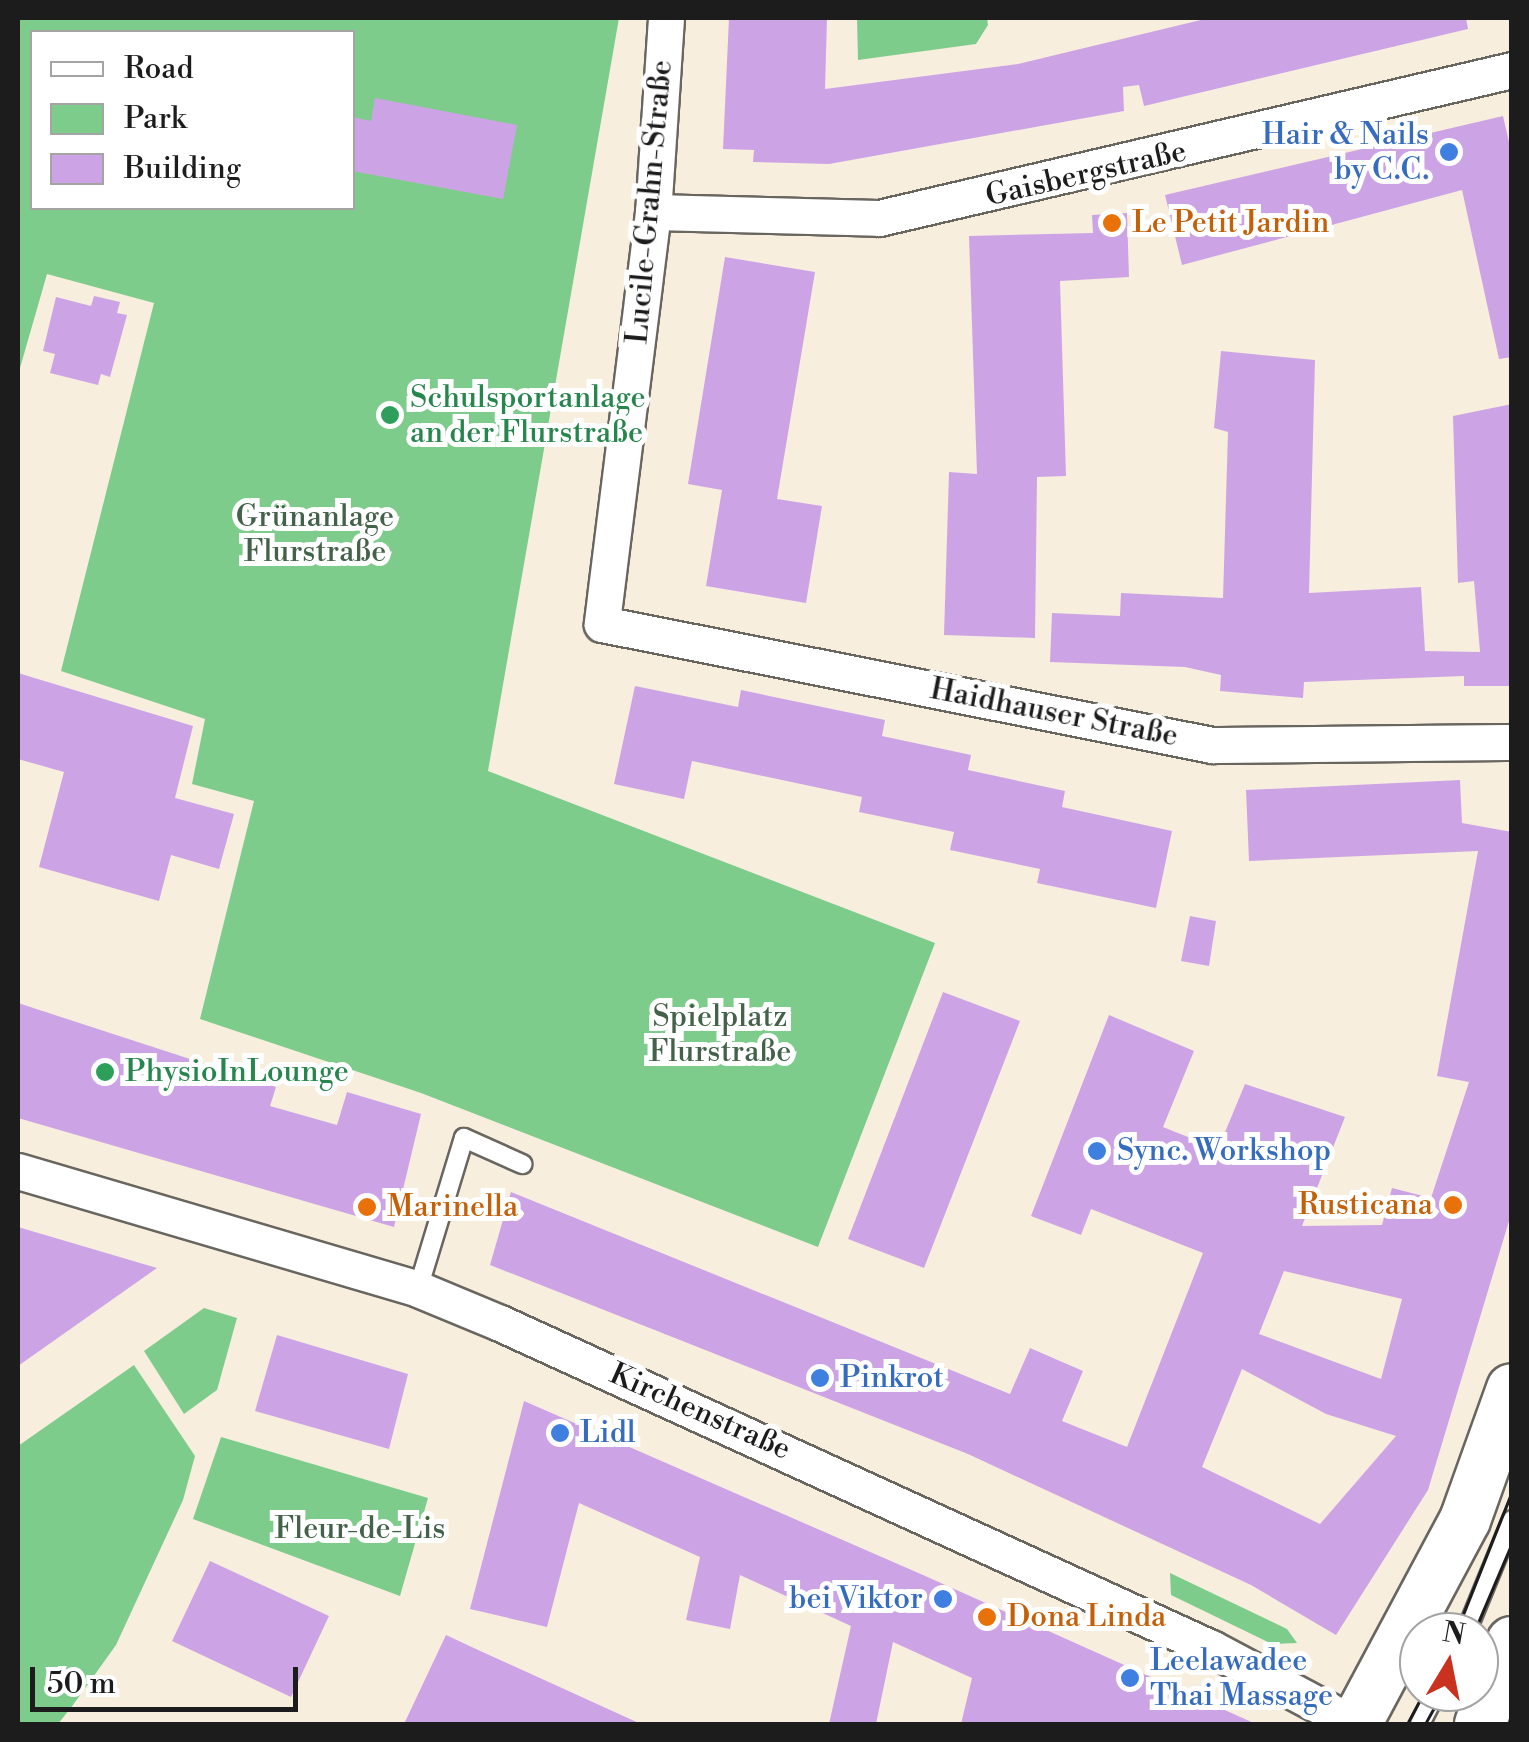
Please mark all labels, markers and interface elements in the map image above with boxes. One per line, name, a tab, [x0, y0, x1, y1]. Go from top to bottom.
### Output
legend	[30, 30, 355, 210]
text: Road	[124, 50, 194, 88]
street label: Lucile-Grahn-Straße	[620, 59, 680, 345]
text: Park	[124, 100, 186, 138]
place label: Hair & Nails by C.C.	[1262, 117, 1429, 188]
street label: Gaisbergstraße	[982, 133, 1190, 215]
marker: Hair & Nails by C.C.	[1438, 141, 1460, 163]
text: Building	[124, 150, 241, 188]
place label: Le Petit Jardin	[1132, 205, 1329, 241]
marker: Le Petit Jardin	[1101, 212, 1123, 234]
place label: Schulsportanlage an der Flurstraße	[410, 380, 646, 450]
marker: Schulsportanlage an der Flurstraße	[379, 404, 401, 426]
park label: Grünanlage Flurstraße	[236, 499, 394, 570]
street label: Haidhauser Straße	[927, 671, 1181, 755]
park label: Spielplatz Flurstraße	[649, 999, 791, 1070]
place label: PhysioInLounge	[125, 1054, 349, 1090]
marker: PhysioInLounge	[94, 1061, 116, 1083]
place label: Sync. Workshop	[1117, 1133, 1331, 1169]
marker: Sync. Workshop	[1086, 1140, 1108, 1162]
place label: Rusticana	[1298, 1187, 1433, 1223]
place label: Marinella	[387, 1189, 518, 1225]
marker: Rusticana	[1442, 1194, 1464, 1216]
marker: Marinella	[356, 1196, 378, 1218]
street label: Kirchenstraße	[604, 1356, 796, 1468]
place label: Pinkrot	[840, 1360, 944, 1396]
marker: Pinkrot	[809, 1367, 831, 1389]
place label: Lidl	[580, 1415, 636, 1451]
marker: Lidl	[549, 1422, 571, 1444]
park label: Fleur-de-Lis	[275, 1511, 445, 1547]
place label: bei Viktor	[789, 1581, 923, 1617]
marker: bei Viktor	[932, 1588, 954, 1610]
place label: Dona Linda	[1007, 1599, 1166, 1635]
marker: Dona Linda	[976, 1606, 998, 1628]
north arrow	[1399, 1612, 1499, 1712]
text: N	[1440, 1615, 1468, 1653]
place label: Leelawadee Thai Massage	[1150, 1643, 1333, 1714]
scale bar	[35, 1647, 302, 1709]
text: 50 m	[47, 1665, 116, 1703]
marker: Leelawadee Thai Massage	[1119, 1667, 1141, 1689]

